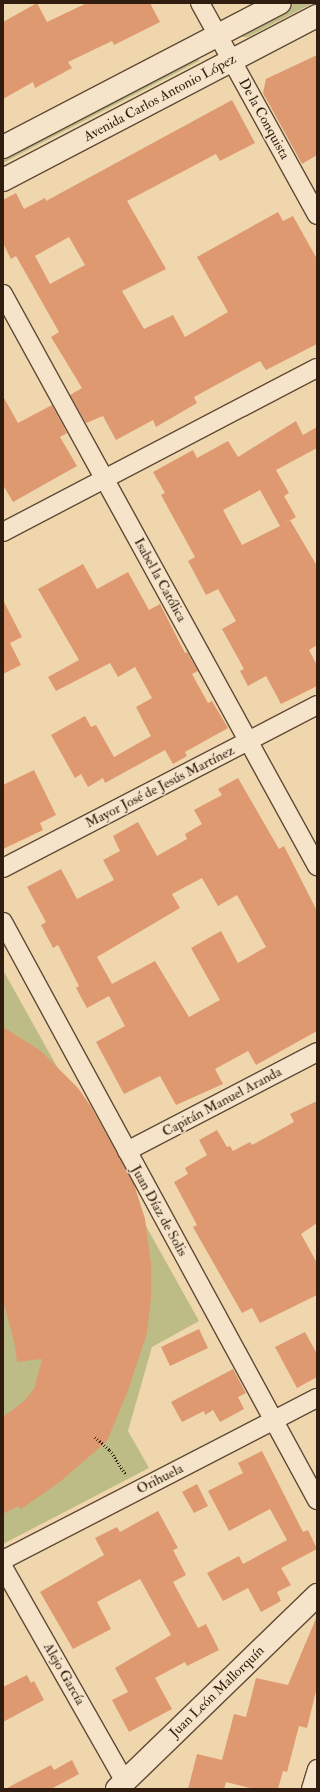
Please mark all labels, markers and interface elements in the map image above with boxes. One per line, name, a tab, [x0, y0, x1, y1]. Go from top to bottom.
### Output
street label: Avenida Carlos Antonio López	[81, 51, 239, 145]
street label: De la Conquista	[235, 76, 293, 162]
street label: Isabel la Católica	[130, 535, 190, 625]
street label: Mayor José de Jesús Martínez	[83, 742, 237, 832]
street label: Capitán Manuel Aranda	[159, 1063, 285, 1141]
street label: Juan Díaz de Solis	[127, 1163, 191, 1259]
street label: Orihuela	[134, 1460, 186, 1498]
street label: Alejo García	[39, 1640, 89, 1708]
street label: Juan León Mallorquín	[166, 1642, 268, 1742]

